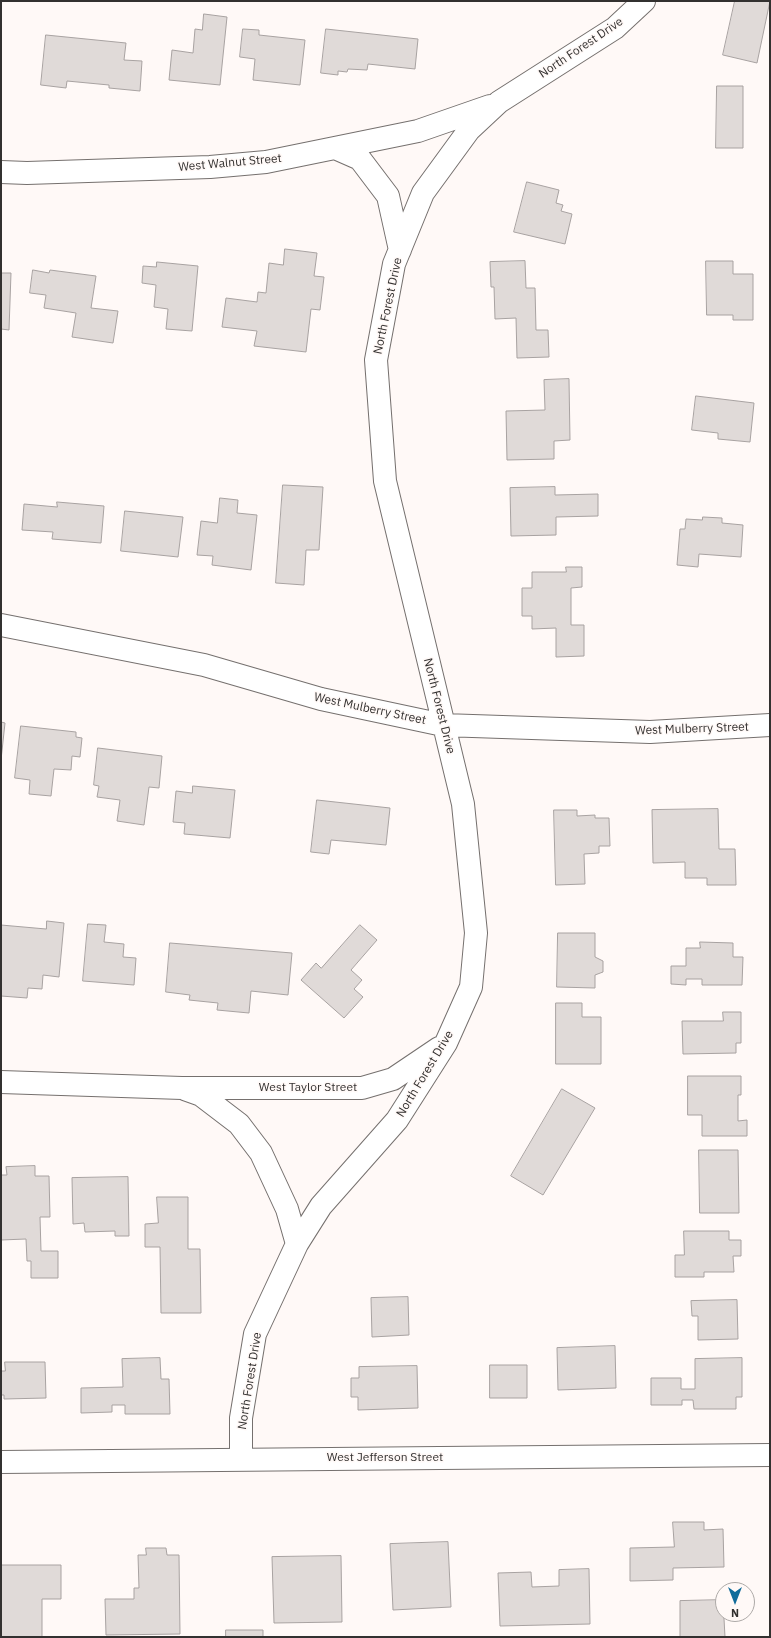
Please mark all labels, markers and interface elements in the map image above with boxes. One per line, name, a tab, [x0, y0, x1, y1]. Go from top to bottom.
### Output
street label: North Forest Drive	[536, 15, 626, 81]
street label: West Walnut Street	[178, 151, 282, 175]
street label: North Forest Drive	[371, 256, 405, 356]
street label: North Forest Drive	[420, 657, 458, 755]
street label: West Mulberry Street	[313, 690, 427, 728]
street label: West Mulberry Street	[635, 720, 749, 738]
street label: North Forest Drive	[394, 1028, 456, 1120]
street label: West Taylor Street	[259, 1081, 357, 1095]
street label: North Forest Drive	[235, 1331, 265, 1431]
street label: West Jefferson Street	[327, 1451, 443, 1465]
north arrow	[715, 1582, 755, 1622]
text: N	[731, 1606, 739, 1620]

